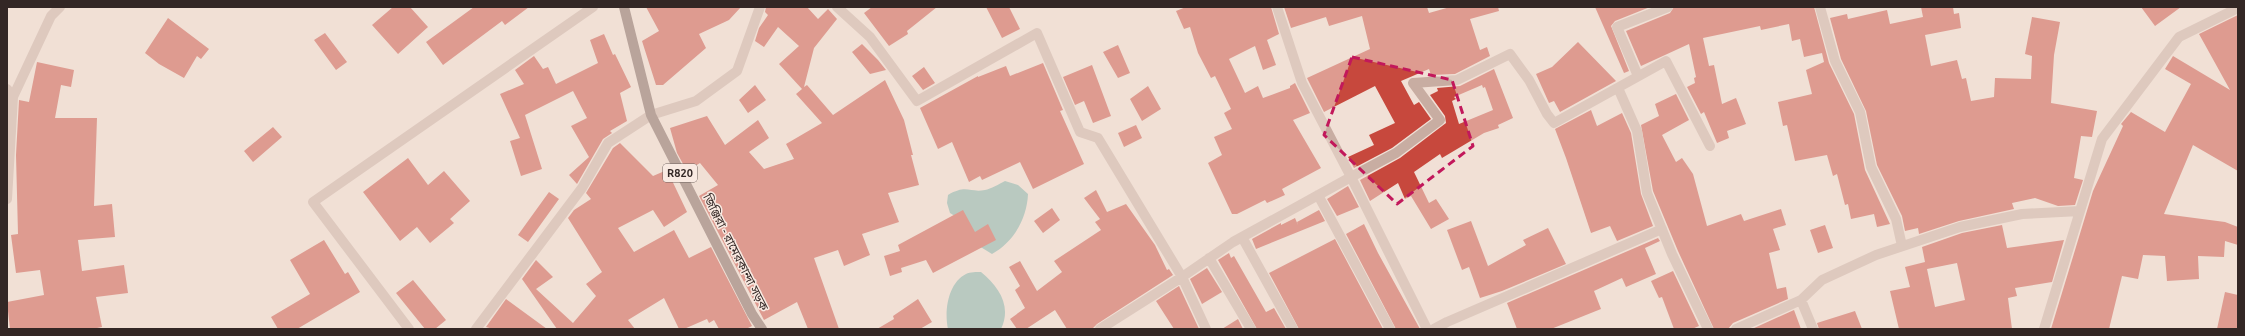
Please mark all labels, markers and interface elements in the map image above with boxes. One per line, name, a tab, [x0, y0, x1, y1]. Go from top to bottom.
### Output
road number: R820	[663, 164, 697, 182]
street label: জিঞ্জিরা - রামেরকান্দা সড়ক	[700, 190, 772, 313]

